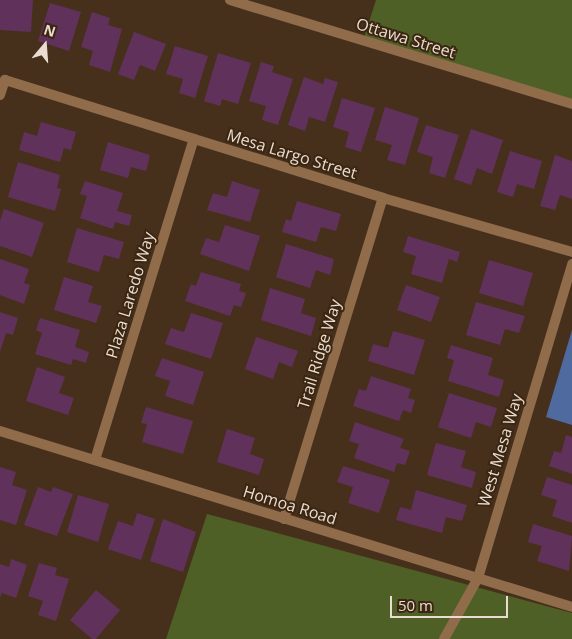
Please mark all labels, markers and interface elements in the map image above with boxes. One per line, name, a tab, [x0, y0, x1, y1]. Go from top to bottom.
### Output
street label: Ottawa Street	[354, 14, 458, 62]
text: N	[41, 19, 58, 41]
north arrow	[20, 20, 70, 70]
street label: Mesa Largo Street	[225, 125, 359, 183]
street label: Plaza Laredo Way	[102, 229, 158, 361]
street label: Trail Ridge Way	[293, 297, 345, 411]
street label: West Mesa Way	[474, 391, 526, 509]
street label: Homoa Road	[241, 482, 339, 528]
scale bar	[392, 586, 510, 618]
text: 50 m	[398, 595, 433, 615]

